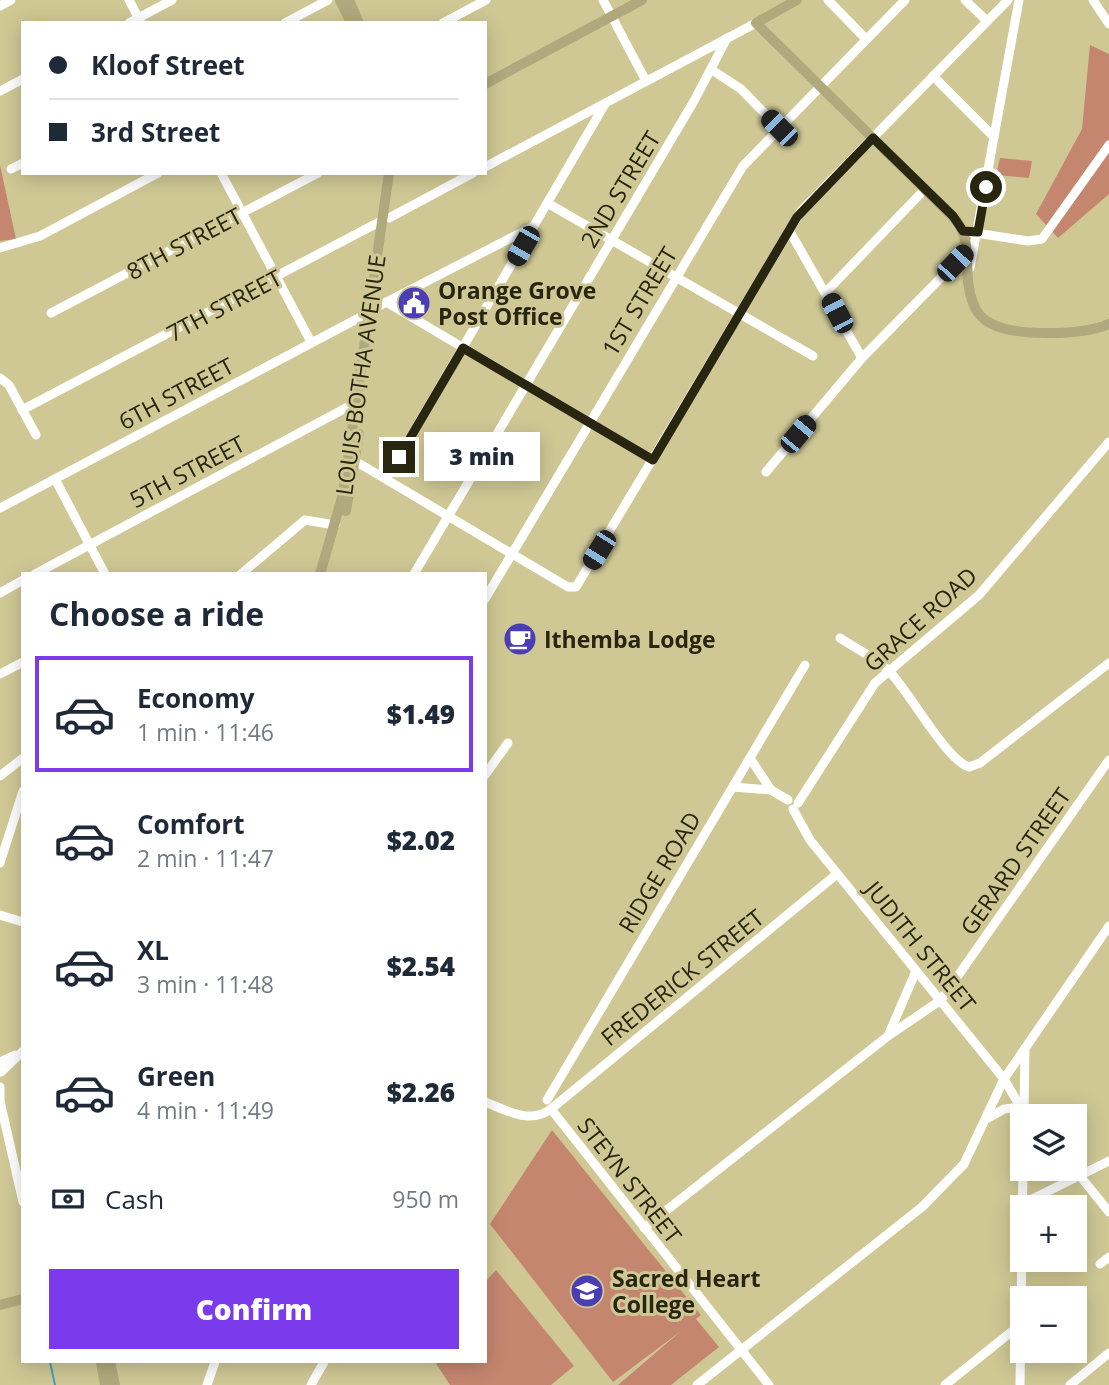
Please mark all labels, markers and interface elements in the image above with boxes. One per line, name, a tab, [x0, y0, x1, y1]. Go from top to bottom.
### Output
text: Kloof Street	[91, 47, 245, 83]
car	[757, 106, 802, 150]
text: 3rd Street	[91, 114, 220, 150]
street label: 2ND STREET	[573, 124, 668, 253]
route start	[970, 171, 1002, 203]
street label: 8TH STREET	[121, 199, 248, 287]
car	[504, 223, 543, 269]
street label: 1ST STREET	[594, 240, 684, 362]
car	[933, 241, 978, 285]
street label: LOUIS BOTHA AVENUE	[327, 253, 393, 497]
street label: 7TH STREET	[161, 261, 288, 349]
place label: Orange Grove Post Office	[438, 274, 596, 332]
public building icon: Orange Grove Post Office	[395, 284, 433, 322]
car	[818, 290, 857, 336]
street label: 6TH STREET	[113, 349, 240, 437]
car	[777, 411, 820, 457]
street label: 5TH STREET	[124, 427, 251, 515]
callout: 3 min	[424, 433, 539, 482]
text: 3 min	[449, 440, 515, 472]
route end	[383, 441, 415, 473]
car	[579, 527, 620, 573]
street label: GRACE ROAD	[857, 560, 983, 678]
text: Choose a ride	[49, 592, 264, 635]
cafe icon: Ithemba Lodge	[501, 620, 539, 658]
place label: Ithemba Lodge	[544, 623, 716, 655]
text: Economy	[137, 680, 255, 716]
icon: car	[53, 683, 116, 746]
text: $1.49	[387, 696, 455, 732]
text: 1 min · 11:46	[137, 716, 274, 748]
street label: GERARD STREET	[952, 781, 1078, 941]
street label: RIDGE ROAD	[610, 805, 708, 939]
text: Comfort	[137, 806, 244, 842]
icon: car	[53, 809, 116, 872]
text: $2.02	[387, 822, 455, 858]
text: 2 min · 11:47	[137, 842, 274, 874]
street label: JUDITH STREET	[857, 872, 984, 1018]
street label: FREDERICK STREET	[594, 901, 770, 1053]
text: XL	[137, 932, 169, 968]
icon: car	[53, 935, 116, 998]
text: $2.54	[387, 948, 455, 984]
text: 3 min · 11:48	[137, 968, 274, 1000]
text: Green	[137, 1058, 215, 1094]
icon: car	[53, 1061, 116, 1124]
text: $2.26	[387, 1074, 455, 1110]
text: 4 min · 11:49	[137, 1094, 274, 1126]
map controls	[1010, 1104, 1087, 1363]
button: layers	[1010, 1104, 1087, 1181]
street label: STEYN STREET	[571, 1110, 690, 1250]
icon: cash	[49, 1180, 87, 1218]
text: Cash	[105, 1181, 164, 1217]
text: 950 m	[392, 1183, 459, 1215]
button: +	[1010, 1195, 1087, 1272]
place label: Sacred Heart College	[612, 1262, 760, 1320]
button: Confirm	[49, 1269, 459, 1349]
school or university icon: Sacred Heart College	[568, 1272, 606, 1310]
button: −	[1010, 1286, 1087, 1363]

